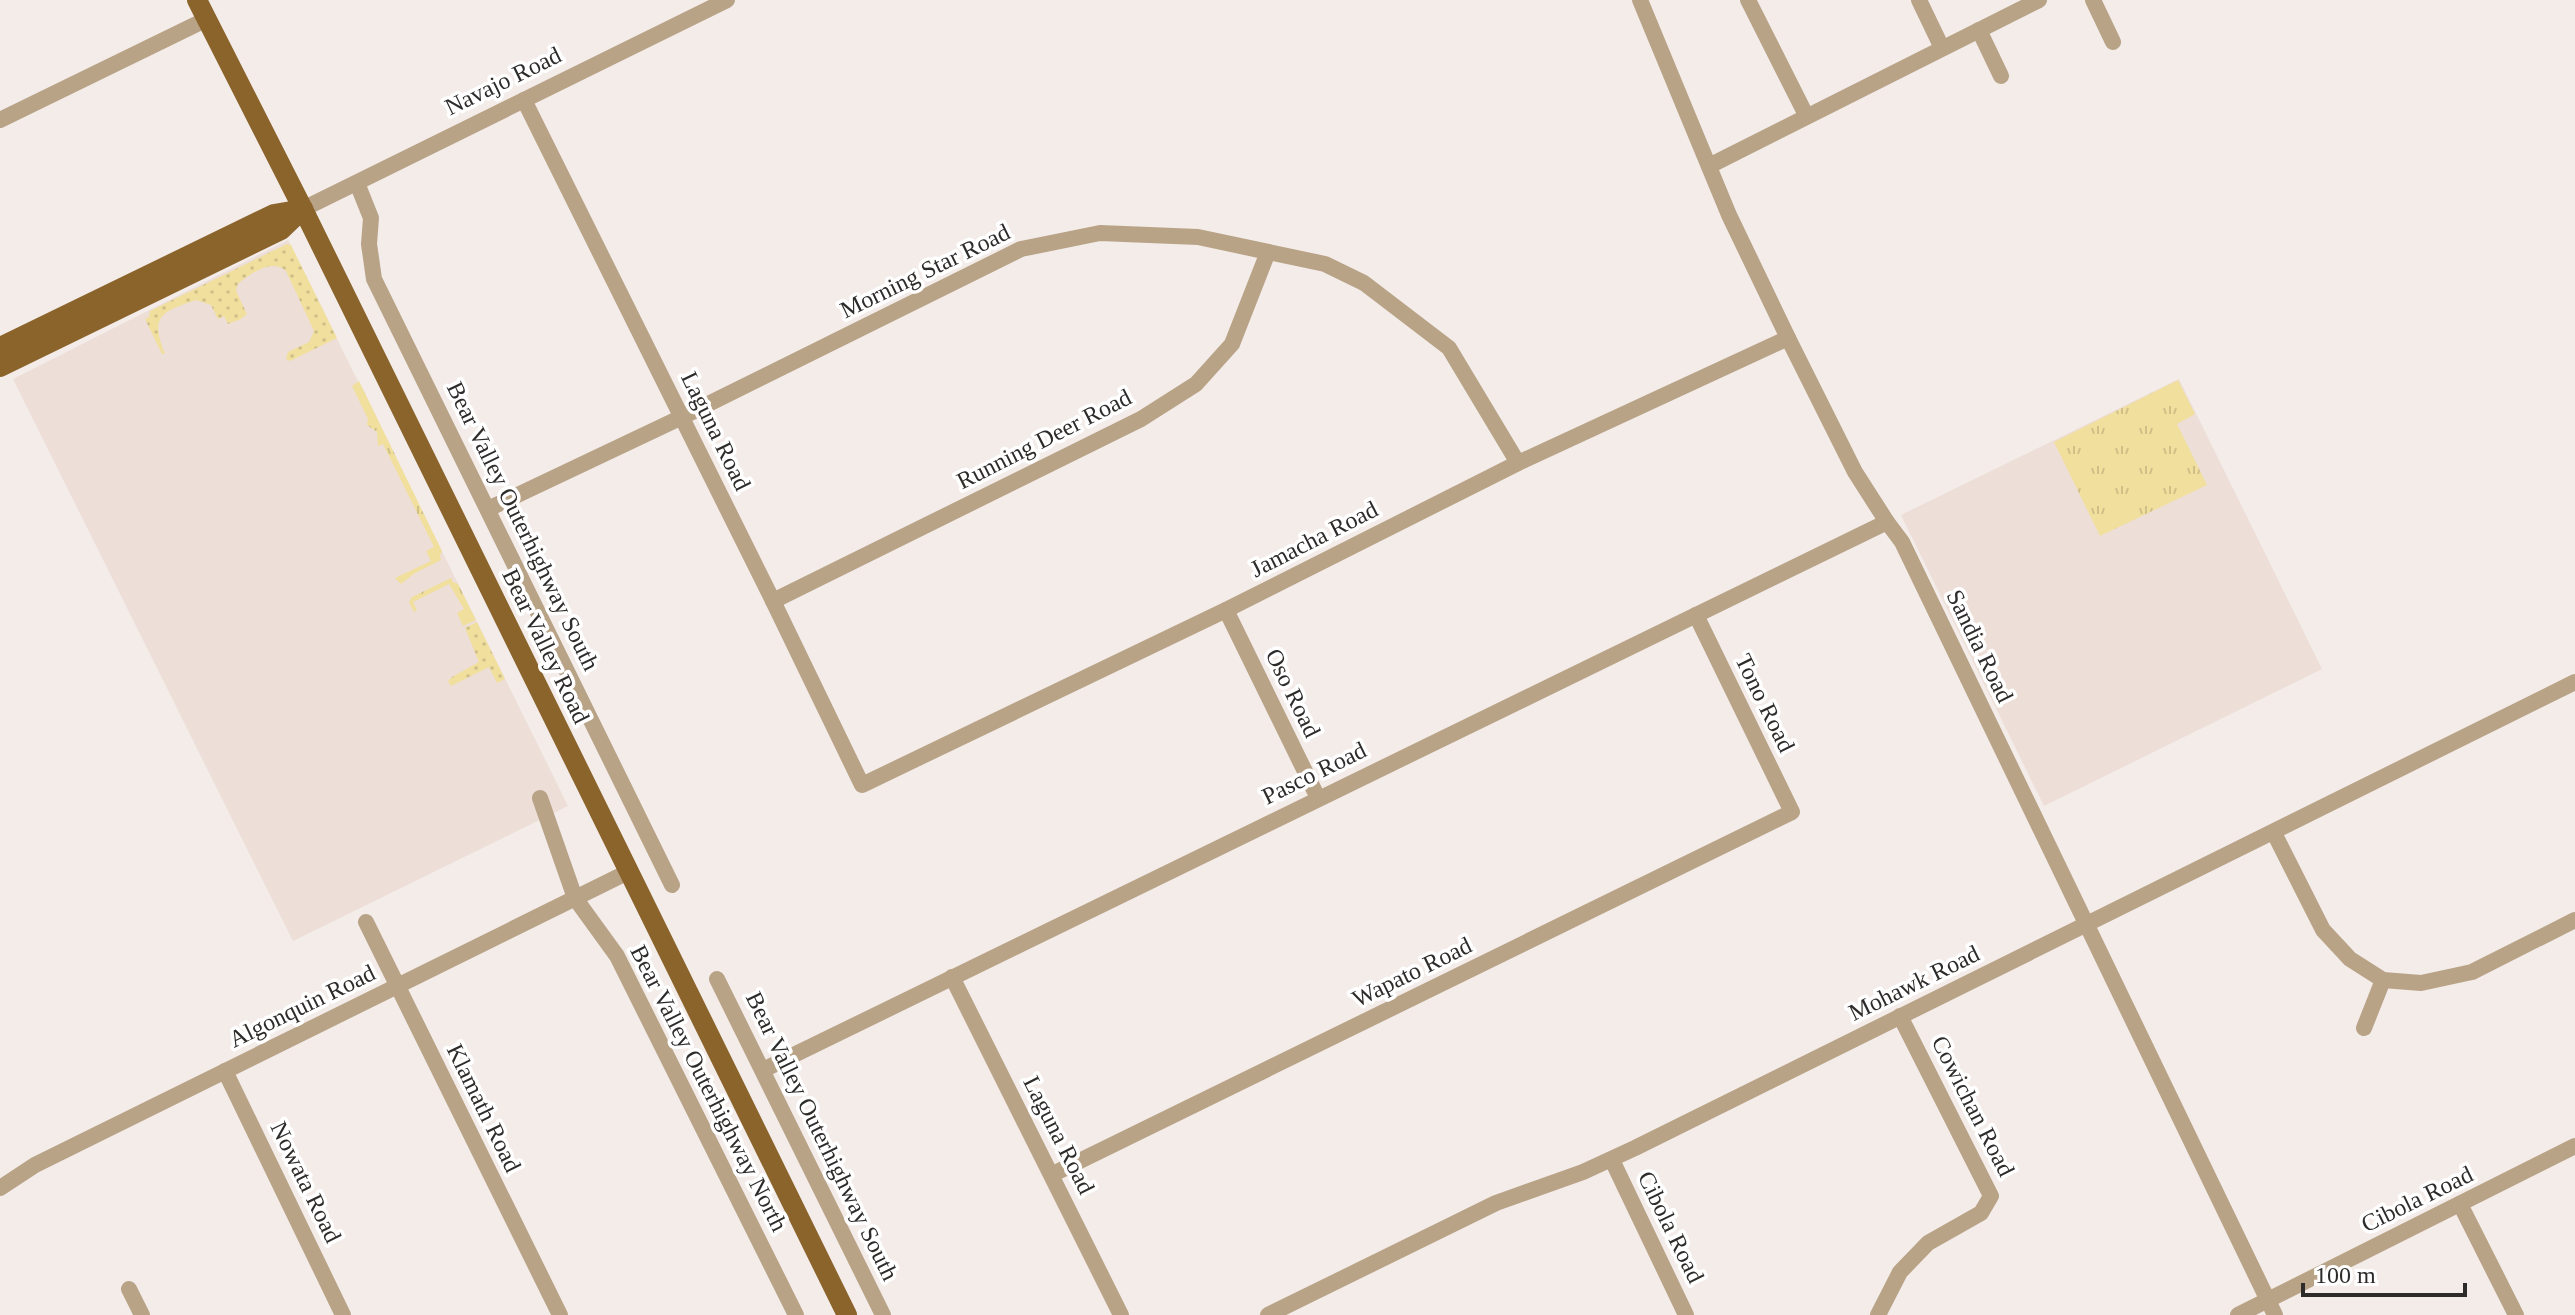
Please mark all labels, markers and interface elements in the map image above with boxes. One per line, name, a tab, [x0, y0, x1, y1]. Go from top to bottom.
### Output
street label: Navajo Road	[441, 42, 565, 120]
street label: Morning Star Road	[836, 219, 1014, 323]
street label: Laguna Road	[676, 367, 756, 495]
street label: Bear Valley Outerhighway South	[442, 378, 604, 674]
street label: Running Deer Road	[953, 384, 1135, 494]
street label: Jamacha Road	[1246, 496, 1382, 582]
street label: Bear Valley Road	[497, 564, 595, 728]
street label: Sandia Road	[1942, 585, 2018, 707]
street label: Oso Road	[1260, 644, 1326, 742]
street label: Tono Road	[1730, 650, 1800, 756]
street label: Pasco Road	[1258, 737, 1370, 809]
street label: Wapato Road	[1348, 932, 1476, 1012]
street label: Mohawk Road	[1844, 940, 1984, 1026]
street label: Bear Valley Outerhighway North	[625, 941, 793, 1235]
street label: Algonquin Road	[225, 959, 379, 1053]
street label: Bear Valley Outerhighway South	[741, 988, 903, 1284]
street label: Cowichan Road	[1926, 1031, 2020, 1181]
street label: Klamath Road	[442, 1040, 526, 1176]
street label: Laguna Road	[1018, 1072, 1100, 1198]
street label: Nowata Road	[266, 1117, 346, 1247]
street label: Cibola Road	[2357, 1161, 2477, 1237]
street label: Cibola Road	[1633, 1167, 1709, 1287]
scale bar	[2303, 1247, 2465, 1297]
text: 100 m	[2315, 1262, 2376, 1288]

